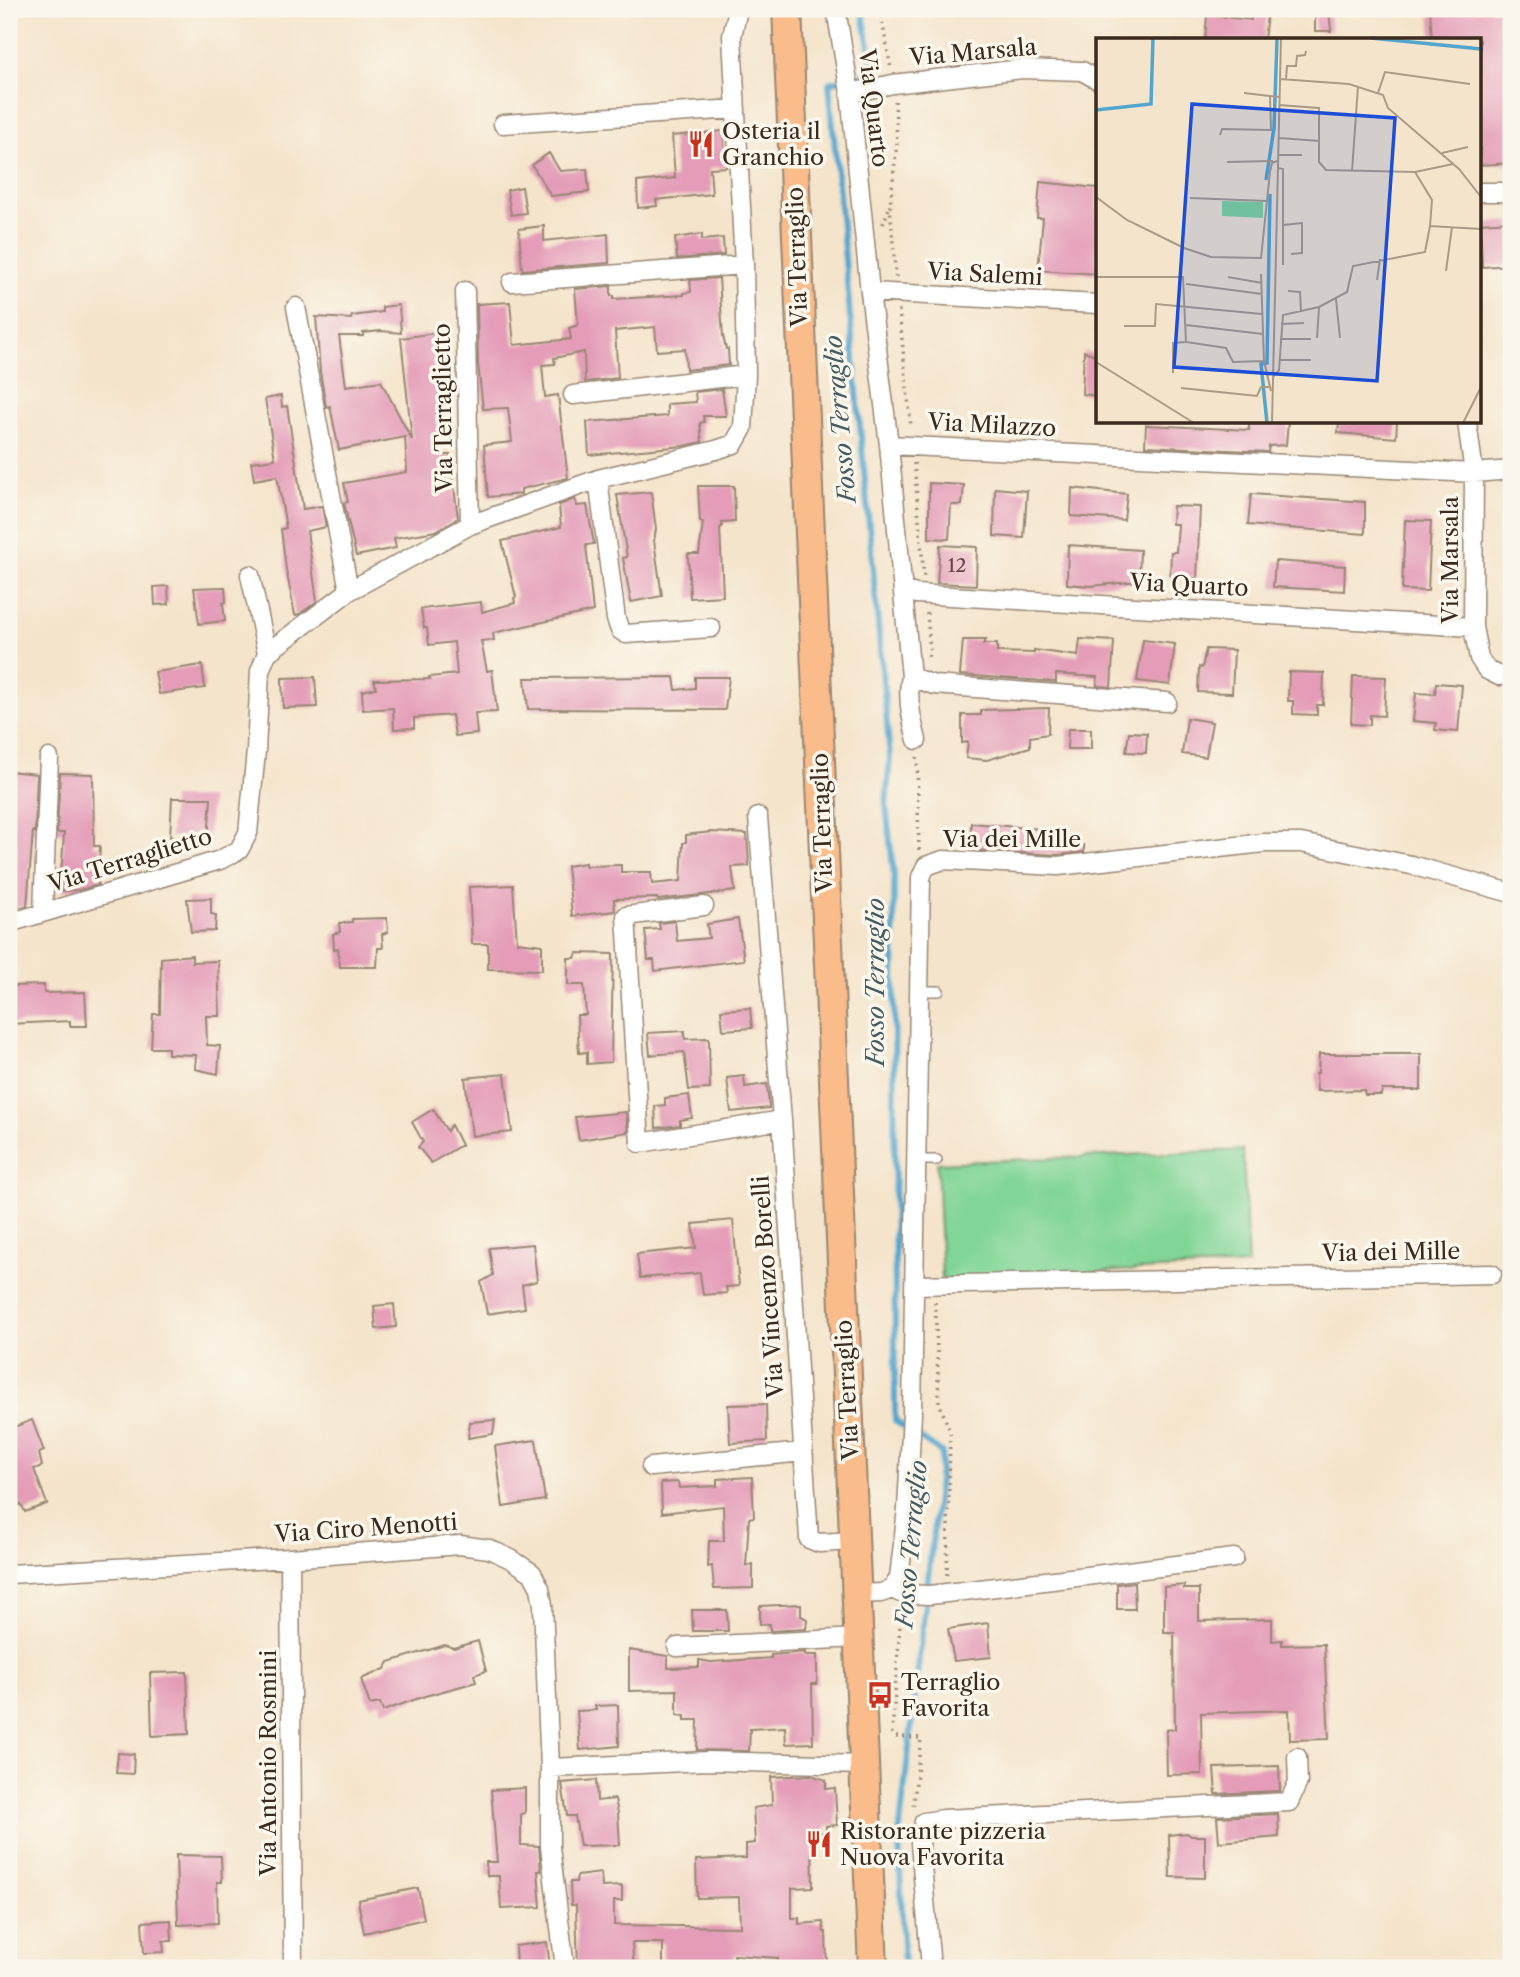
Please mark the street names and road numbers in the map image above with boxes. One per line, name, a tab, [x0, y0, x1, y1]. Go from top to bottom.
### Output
street label: Via Marsala	[907, 32, 1039, 72]
street label: Via Quarto	[853, 46, 895, 169]
street label: Via Terraglio	[781, 186, 813, 329]
street label: Via Salemi	[926, 257, 1043, 291]
street label: Via Terraglietto	[428, 323, 458, 494]
street label: Via Milazzo	[926, 408, 1057, 442]
street label: Via Marsala	[1436, 495, 1464, 625]
street label: Via Quarto	[1128, 568, 1249, 602]
street label: Via Terraglio	[806, 752, 838, 895]
street label: Via Terraglietto	[44, 822, 215, 898]
street label: Via dei Mille	[942, 825, 1081, 853]
street label: Via Vincenzo Borelli	[746, 1175, 790, 1400]
street label: Via dei Mille	[1321, 1237, 1460, 1267]
street label: Via Terraglio	[829, 1319, 865, 1462]
street label: Via Ciro Menotti	[273, 1508, 458, 1548]
street label: Via Antonio Rosmini	[254, 1650, 282, 1877]

